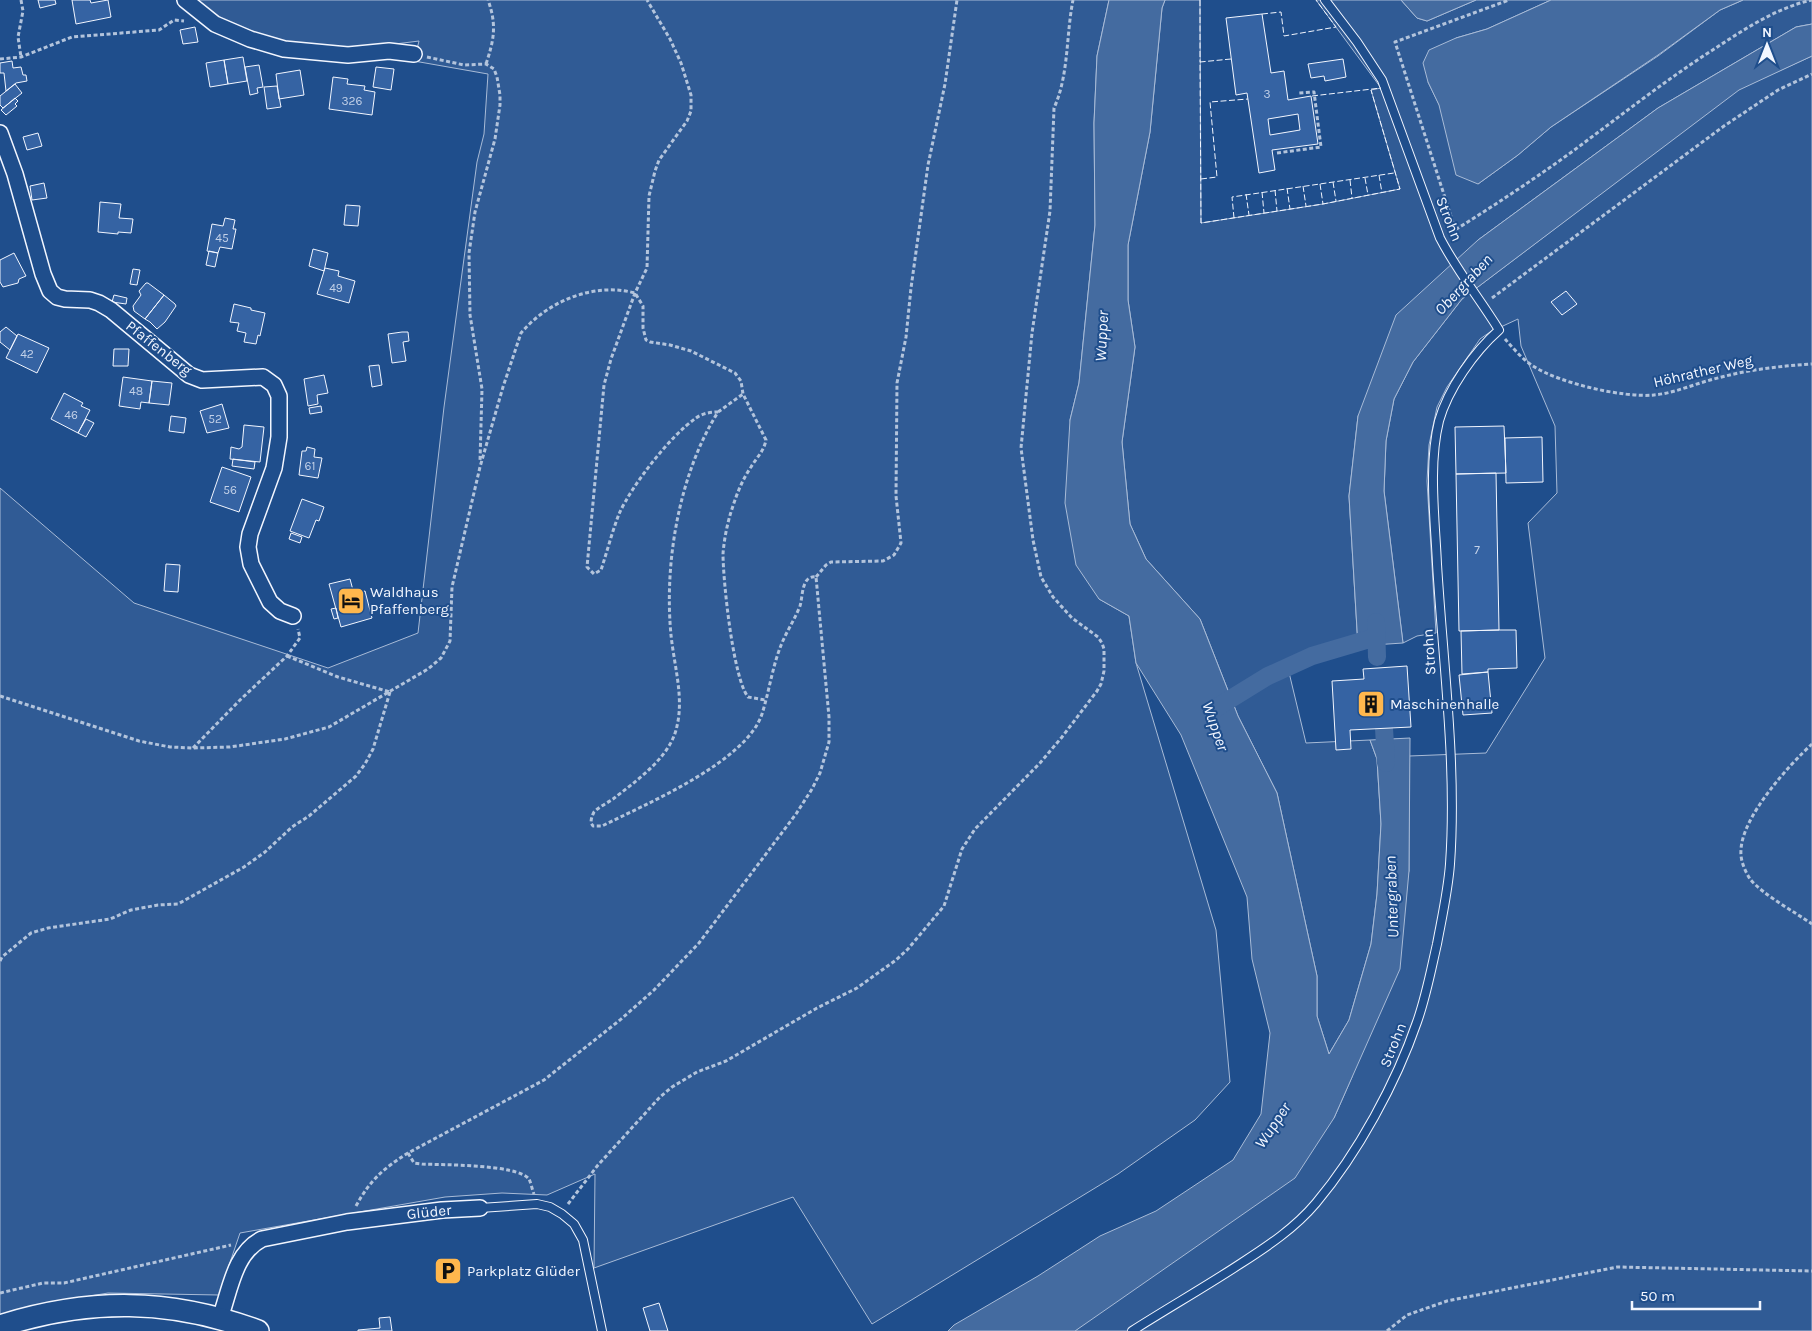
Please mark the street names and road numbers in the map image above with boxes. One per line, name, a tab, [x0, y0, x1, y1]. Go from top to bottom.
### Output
street label: Strohn	[1432, 194, 1466, 244]
street label: Pfaffenberg	[122, 317, 196, 380]
street label: Höhrather Weg	[1652, 351, 1755, 391]
street label: Strohn	[1418, 628, 1440, 676]
street label: Strohn	[1376, 1020, 1410, 1070]
street label: Glüder	[406, 1201, 453, 1223]

